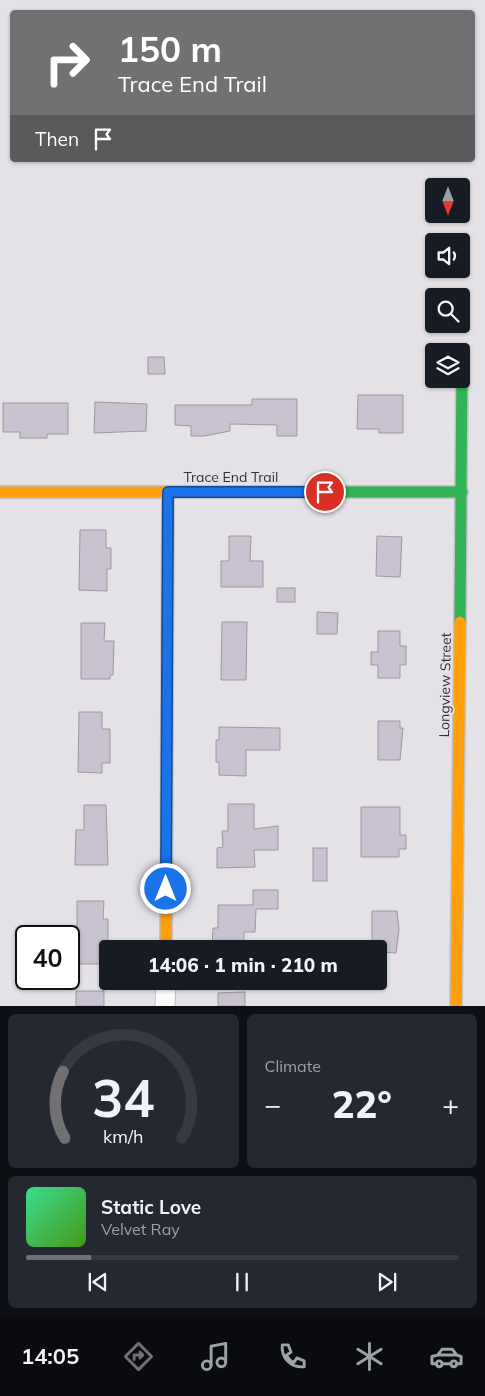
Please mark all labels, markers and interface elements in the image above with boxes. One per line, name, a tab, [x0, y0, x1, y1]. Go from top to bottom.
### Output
text: 150 m	[118, 27, 222, 71]
icon: right	[35, 30, 100, 95]
text: Trace End Trail	[118, 70, 267, 98]
icon: arrive	[89, 125, 117, 153]
text: Then	[35, 127, 79, 151]
north arrow	[425, 178, 470, 222]
map controls	[425, 178, 470, 388]
button: sound	[425, 233, 470, 278]
button: search	[425, 288, 470, 333]
button: layers	[425, 343, 470, 388]
street label: Trace End Trail	[184, 468, 278, 486]
pin	[304, 471, 346, 513]
icon: arrive	[311, 478, 339, 506]
street label: Longview Street	[435, 632, 455, 738]
position arrow	[139, 862, 191, 914]
speed limit sign: 40	[15, 925, 80, 990]
text: 14:06 · 1 min · 210 m	[148, 953, 338, 977]
text: Climate	[265, 1056, 321, 1076]
text: 34	[92, 1065, 154, 1130]
text: 22°	[332, 1080, 392, 1128]
text: −	[265, 1087, 281, 1122]
text: +	[442, 1087, 459, 1122]
text: km/h	[103, 1125, 143, 1147]
text: Static Love	[101, 1195, 201, 1219]
text: Velvet Ray	[101, 1219, 180, 1239]
icon: previous	[84, 1268, 112, 1296]
icon: pause	[228, 1268, 256, 1296]
icon: next	[373, 1268, 401, 1296]
icon: directions	[121, 1339, 156, 1374]
icon: music	[198, 1339, 233, 1374]
icon: phone	[275, 1339, 310, 1374]
icon: climate	[352, 1339, 387, 1374]
icon: car	[429, 1339, 464, 1374]
text: 14:05	[21, 1342, 79, 1370]

